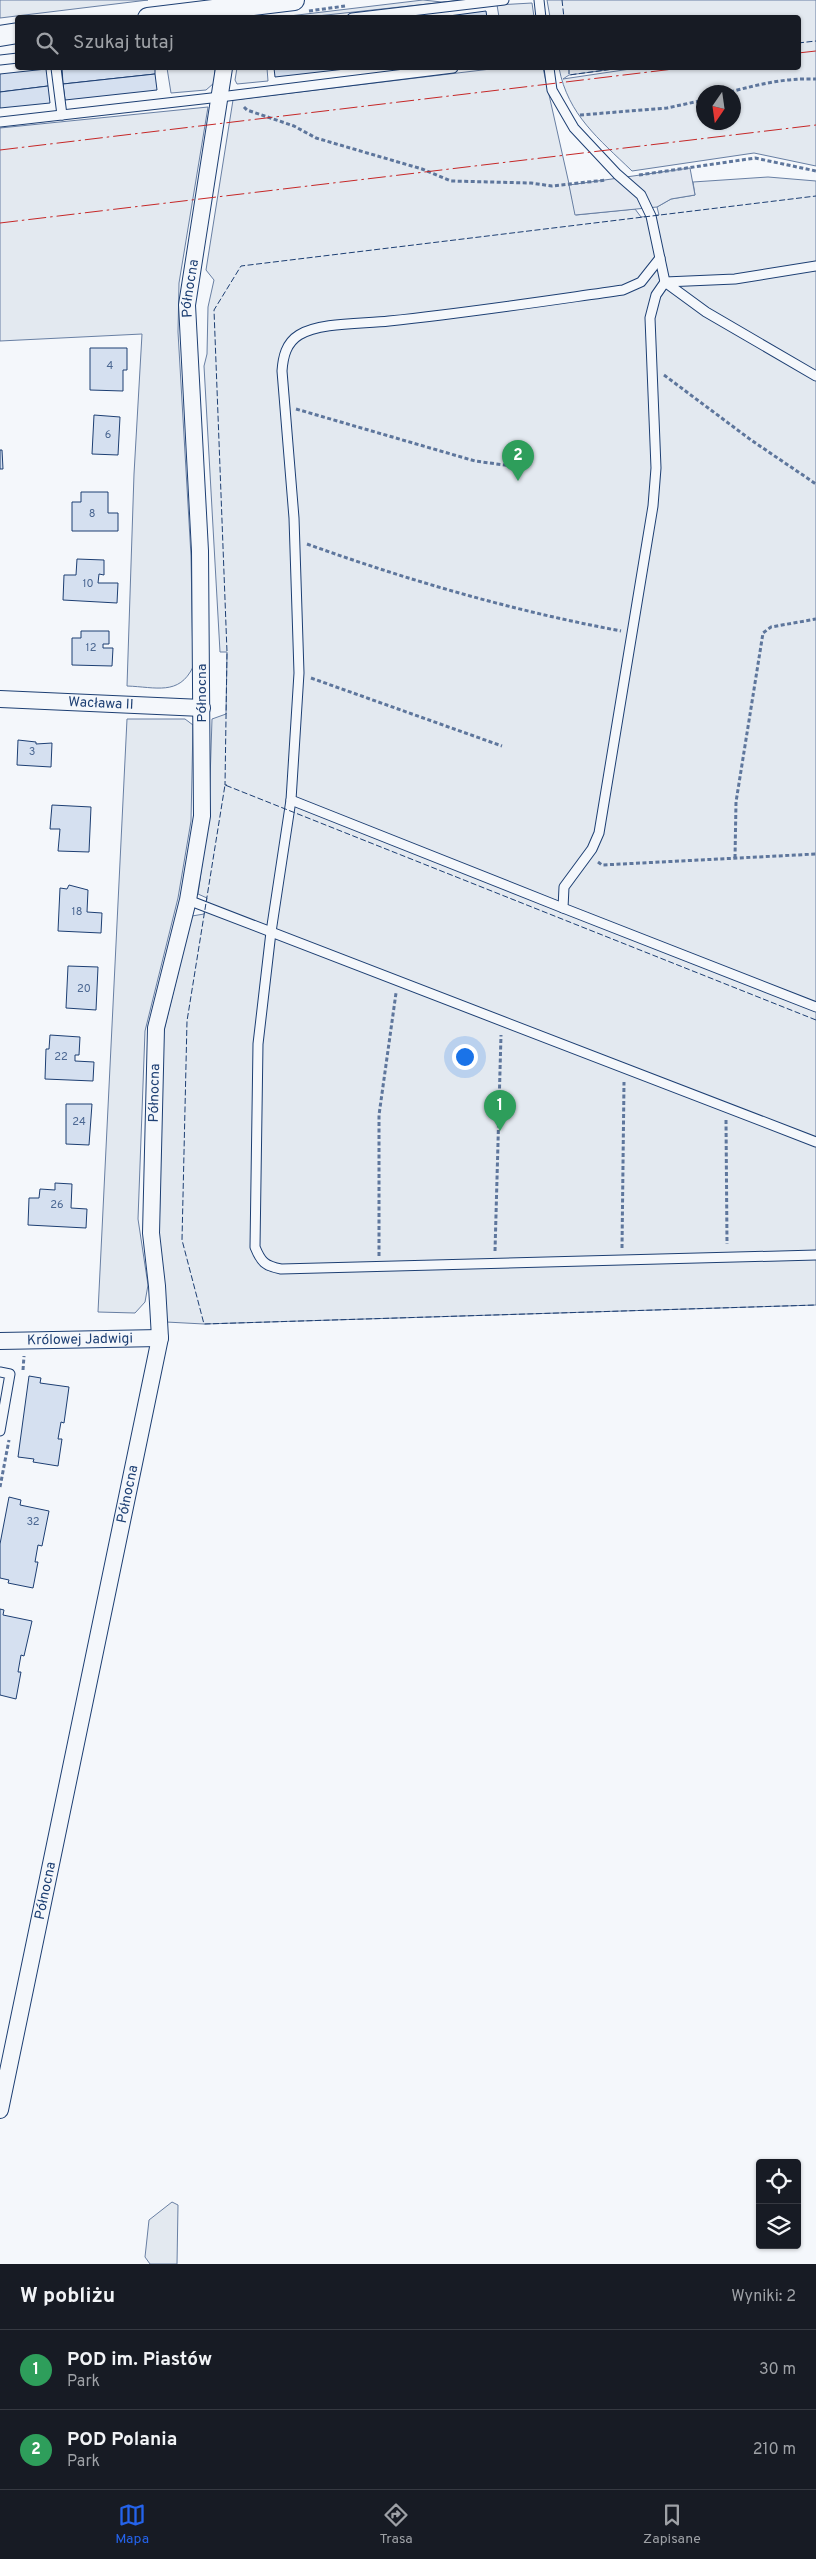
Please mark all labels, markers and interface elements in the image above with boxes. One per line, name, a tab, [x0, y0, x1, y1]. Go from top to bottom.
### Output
search box	[15, 15, 801, 70]
icon: search	[33, 29, 61, 57]
text: Szukaj tutaj	[73, 31, 174, 55]
north arrow	[696, 85, 741, 130]
street label: Północna	[178, 258, 203, 318]
house number: 4	[107, 359, 114, 373]
house number: 6	[105, 428, 111, 442]
pin: 2	[502, 440, 534, 481]
house number: 8	[89, 507, 95, 521]
house number: 10	[82, 577, 94, 591]
house number: 12	[86, 641, 96, 655]
street label: Północna	[194, 664, 211, 722]
street label: Wacława II	[68, 694, 134, 713]
house number: 3	[29, 745, 35, 759]
house number: 18	[72, 905, 82, 919]
house number: 20	[77, 982, 91, 996]
your location	[452, 1044, 478, 1070]
house number: 22	[54, 1050, 68, 1064]
street label: Północna	[145, 1063, 164, 1123]
pin: 1	[484, 1090, 516, 1131]
house number: 24	[72, 1115, 86, 1129]
house number: 26	[50, 1198, 64, 1212]
street label: Królowej Jadwigi	[27, 1330, 133, 1349]
street label: Północna	[113, 1464, 142, 1525]
house number: 32	[26, 1515, 40, 1529]
street label: Północna	[31, 1860, 60, 1921]
map controls	[756, 2159, 801, 2249]
button: locate	[756, 2159, 801, 2204]
button: layers	[756, 2204, 801, 2249]
text: W pobliżu	[20, 2283, 115, 2310]
text: Wyniki: 2	[731, 2287, 796, 2307]
text: POD im. Piastów	[67, 2348, 212, 2372]
text: 1	[33, 2360, 39, 2380]
text: 30 m	[759, 2360, 796, 2380]
text: Park	[67, 2372, 100, 2392]
text: POD Polania	[67, 2428, 177, 2452]
text: 2	[31, 2440, 41, 2460]
text: 210 m	[753, 2440, 796, 2460]
text: Park	[67, 2452, 100, 2472]
tab: Mapa	[115, 2501, 149, 2548]
tab: Trasa	[379, 2501, 413, 2548]
tab: Zapisane	[643, 2501, 701, 2548]

